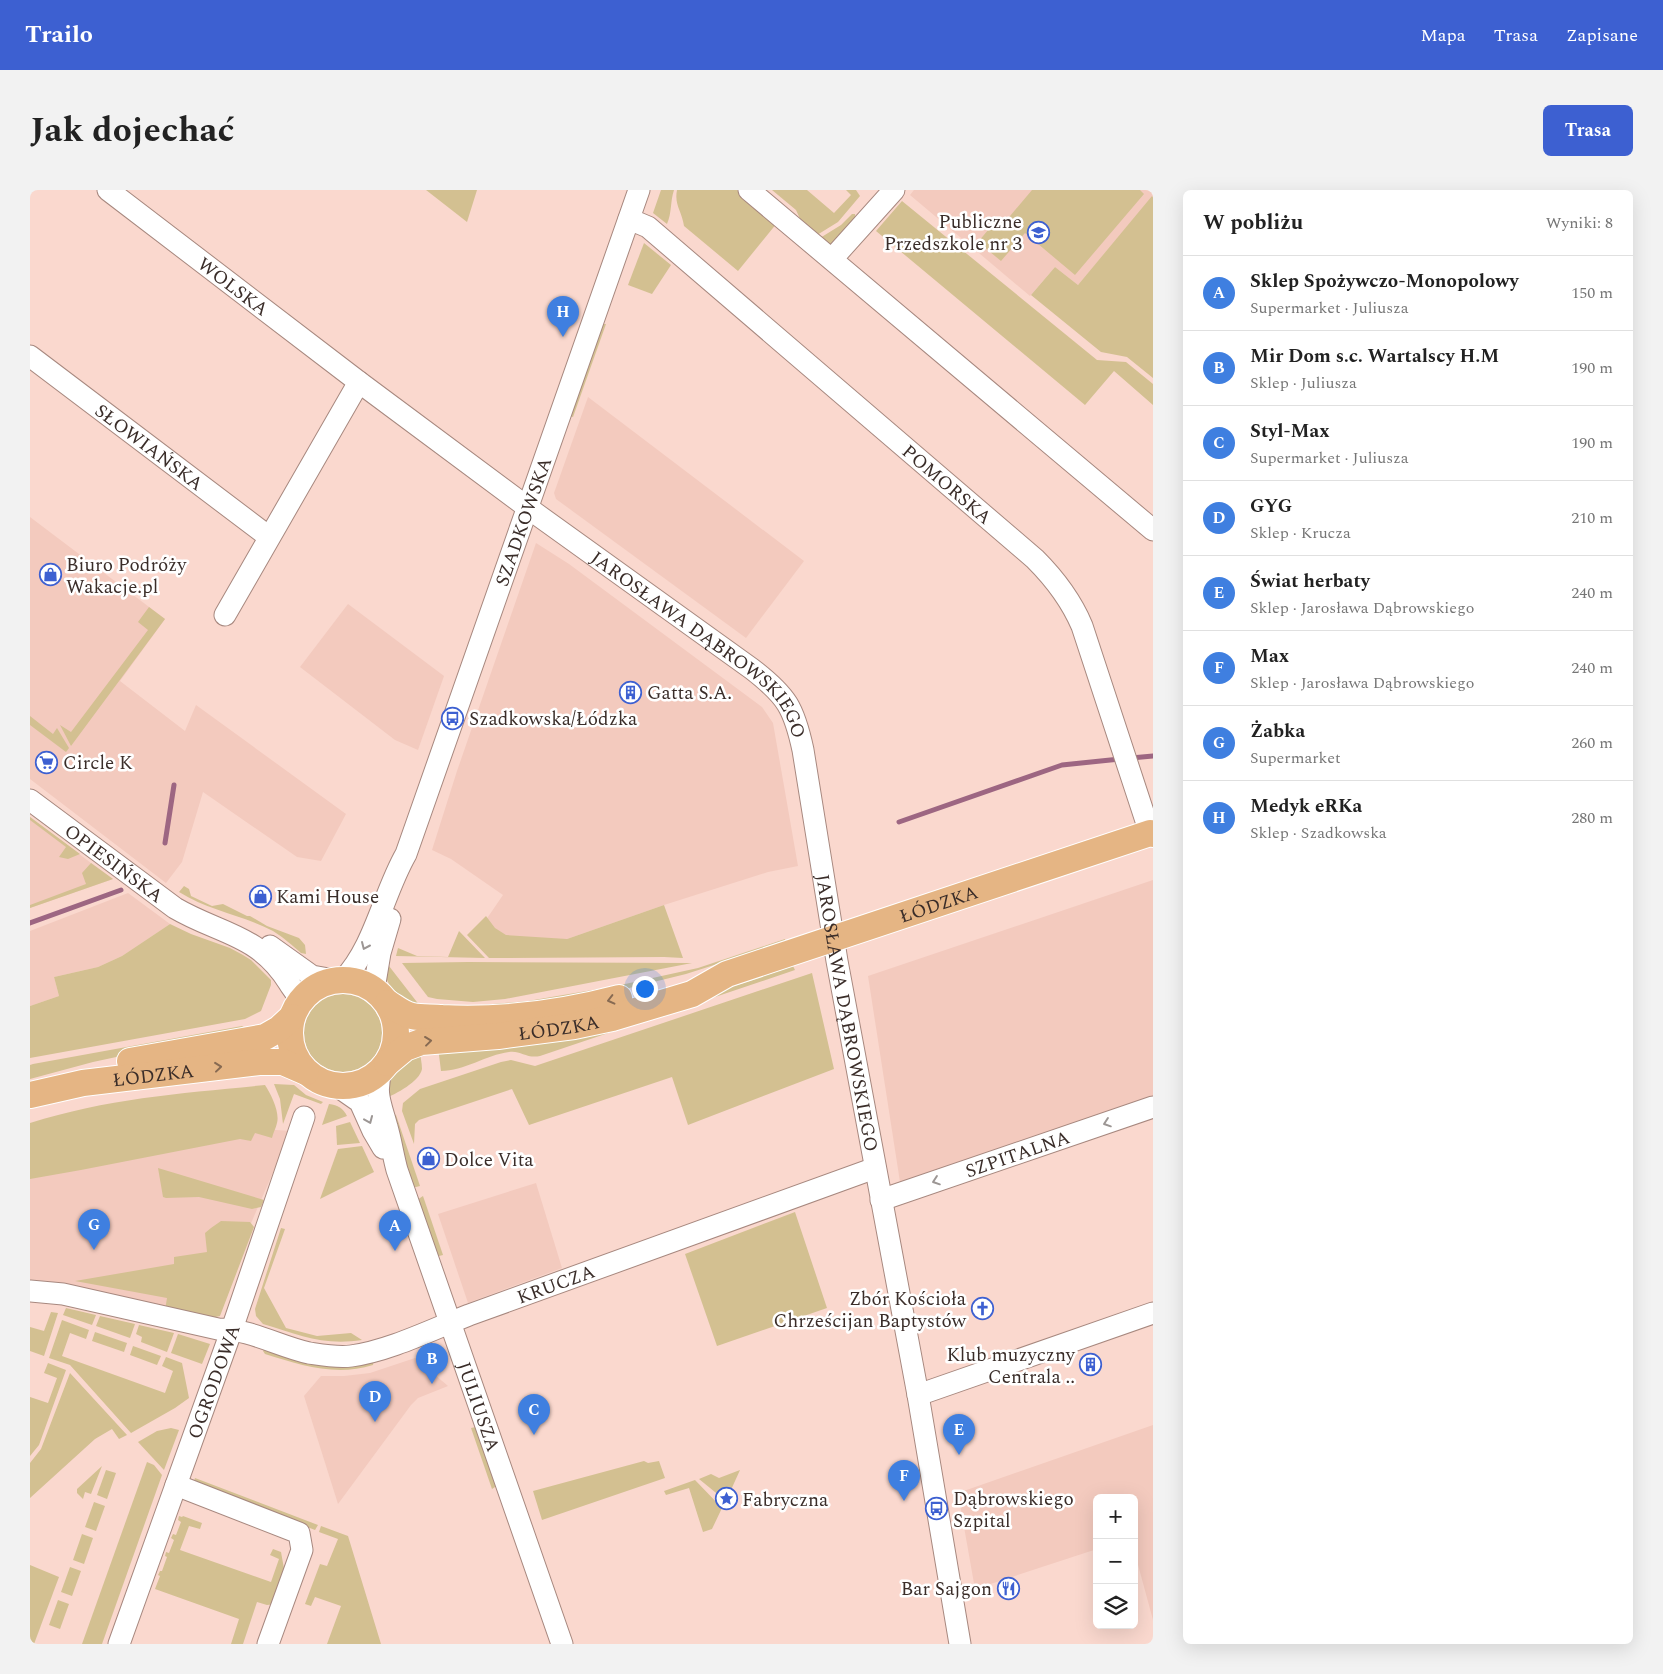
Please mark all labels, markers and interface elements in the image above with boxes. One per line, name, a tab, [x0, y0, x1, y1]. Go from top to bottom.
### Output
text: Trailo	[25, 17, 93, 53]
text: Mapa	[1420, 22, 1466, 49]
text: Trasa	[1494, 22, 1538, 49]
text: Zapisane	[1566, 22, 1638, 49]
text: Jak dojechać	[30, 104, 234, 157]
button: Trasa	[1543, 105, 1633, 156]
text: W pobliżu	[1203, 207, 1303, 239]
place label: Publiczne Przedszkole nr 3	[884, 208, 1022, 259]
text: Wyniki: 8	[1546, 211, 1613, 235]
school or university icon: Publiczne Przedszkole nr 3	[1026, 220, 1050, 244]
street label: WOLSKA	[191, 250, 274, 324]
text: Sklep Spożywczo-Monopolowy	[1250, 267, 1519, 296]
text: A	[1213, 281, 1225, 305]
text: 150 m	[1571, 281, 1613, 305]
pin: H	[547, 296, 579, 337]
text: Supermarket · Juliusza	[1250, 296, 1409, 320]
text: Mir Dom s.c. Wartalscy H.M	[1250, 342, 1499, 371]
text: B	[1213, 356, 1225, 380]
text: 190 m	[1571, 356, 1613, 380]
text: Sklep · Juliusza	[1250, 371, 1357, 395]
street label: SŁOWIAŃSKA	[88, 397, 209, 499]
text: Styl-Max	[1250, 417, 1330, 446]
text: C	[1213, 431, 1225, 455]
text: 190 m	[1571, 431, 1613, 455]
street label: POMORSKA	[895, 438, 998, 532]
text: Supermarket · Juliusza	[1250, 446, 1409, 470]
street label: SZADKOWSKA	[488, 453, 560, 590]
text: GYG	[1250, 492, 1292, 521]
text: D	[1213, 506, 1225, 530]
text: 210 m	[1571, 506, 1613, 530]
text: Sklep · Krucza	[1250, 521, 1351, 545]
street label: JAROSŁAWA DĄBROWSKIEGO	[584, 544, 813, 742]
place label: Biuro Podróży Wakacje.pl	[66, 551, 187, 602]
shop icon: Biuro Podróży Wakacje.pl	[38, 563, 62, 587]
text: Świat herbaty	[1250, 567, 1370, 596]
text: E	[1214, 581, 1224, 605]
text: 240 m	[1571, 581, 1613, 605]
text: Sklep · Jarosława Dąbrowskiego	[1250, 596, 1474, 620]
text: Max	[1250, 642, 1289, 671]
text: F	[1214, 656, 1224, 680]
text: 240 m	[1571, 656, 1613, 680]
text: Sklep · Jarosława Dąbrowskiego	[1250, 671, 1474, 695]
place label: Gatta S.A.	[647, 679, 732, 708]
building icon: Gatta S.A.	[619, 680, 643, 704]
place label: Szadkowska/Łódzka	[469, 705, 638, 734]
bus stop icon: Szadkowska/Łódzka	[441, 706, 465, 730]
text: Żabka	[1250, 717, 1305, 746]
text: G	[1213, 731, 1225, 755]
text: 260 m	[1571, 731, 1613, 755]
text: Supermarket	[1250, 746, 1341, 770]
place label: Circle K	[63, 749, 133, 778]
supermarket icon: Circle K	[35, 750, 59, 774]
text: Medyk eRKa	[1250, 792, 1362, 821]
text: H	[1212, 806, 1226, 830]
text: 280 m	[1571, 806, 1613, 830]
street label: OPIESIŃSKA	[58, 817, 169, 911]
text: Sklep · Szadkowska	[1250, 821, 1387, 845]
street label: JAROSŁAWA DĄBROWSKIEGO	[807, 872, 885, 1154]
street label: ŁÓDZKA	[896, 878, 982, 932]
place label: Kami House	[276, 883, 379, 912]
shop icon: Kami House	[248, 884, 272, 908]
one-way arrow	[361, 941, 372, 950]
your location	[632, 976, 658, 1002]
one-way arrow	[608, 994, 616, 1004]
street label: ŁÓDZKA	[517, 1008, 602, 1049]
one-way arrow	[425, 1036, 433, 1047]
street label: ŁÓDZKA	[111, 1057, 195, 1095]
one-way arrow	[215, 1062, 223, 1073]
one-way arrow	[363, 1115, 373, 1124]
one-way arrow	[1103, 1117, 1112, 1127]
street label: SZPITALNA	[961, 1123, 1074, 1186]
place label: Dolce Vita	[444, 1146, 534, 1175]
shop icon: Dolce Vita	[416, 1147, 440, 1171]
one-way arrow	[933, 1175, 941, 1185]
pin: G	[78, 1209, 110, 1250]
pin: A	[379, 1210, 411, 1251]
street label: KRUCZA	[513, 1258, 599, 1313]
place label: Zbór Kościoła Chrześcijan Baptystów	[773, 1285, 967, 1336]
church icon: Zbór Kościoła Chrześcijan Baptystów	[970, 1297, 994, 1321]
street label: OGRODOWA	[181, 1320, 249, 1443]
place label: Klub muzyczny Centrala ..	[947, 1341, 1076, 1392]
pin: B	[416, 1343, 448, 1384]
building icon: Klub muzyczny Centrala ..	[1079, 1353, 1103, 1377]
street label: JULIUSZA	[449, 1358, 507, 1456]
pin: D	[359, 1381, 391, 1422]
pin: C	[518, 1394, 550, 1435]
pin: E	[943, 1414, 975, 1455]
pin: F	[888, 1460, 920, 1501]
place label: Dąbrowskiego Szpital	[953, 1485, 1074, 1536]
place label: Fabryczna	[742, 1486, 829, 1515]
place icon: Fabryczna	[714, 1487, 738, 1511]
map controls	[1093, 1494, 1138, 1629]
button: +	[1093, 1494, 1138, 1539]
bus stop icon: Dąbrowskiego Szpital	[925, 1497, 949, 1521]
button: −	[1093, 1539, 1138, 1584]
place label: Bar Sajgon	[901, 1575, 992, 1604]
restaurant icon: Bar Sajgon	[996, 1576, 1020, 1600]
button: layers	[1093, 1584, 1138, 1629]

